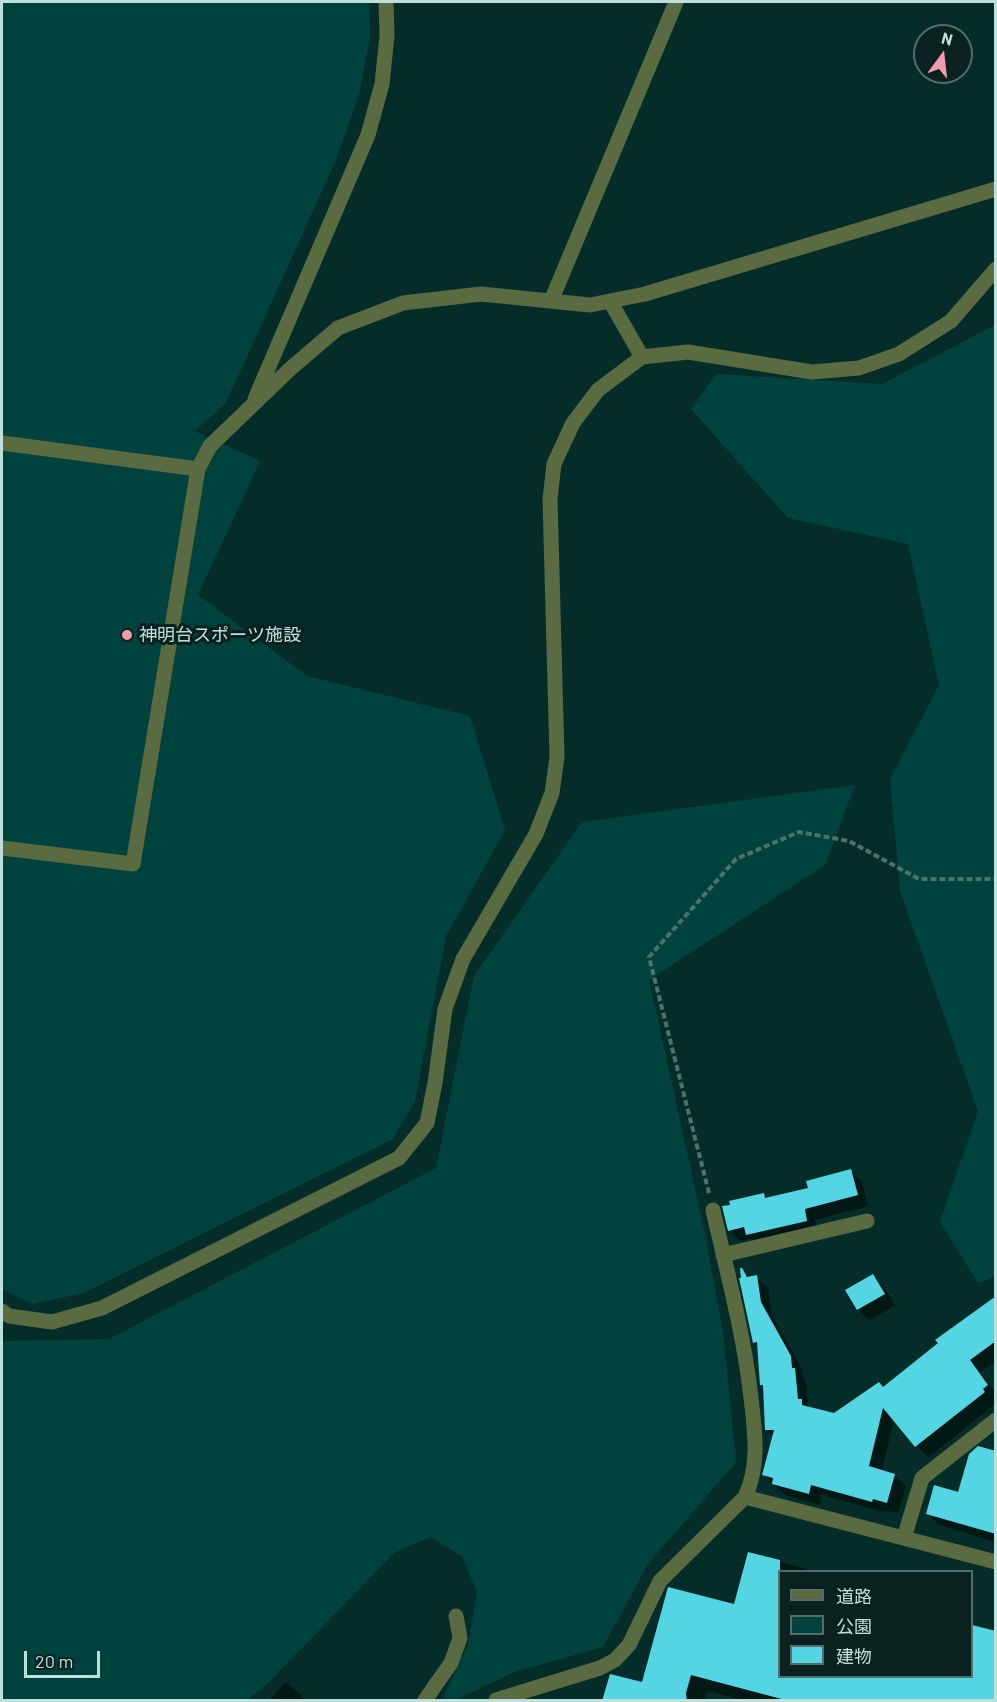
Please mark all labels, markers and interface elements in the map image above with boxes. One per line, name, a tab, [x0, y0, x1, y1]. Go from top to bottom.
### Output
north arrow	[913, 24, 973, 84]
text: N	[940, 28, 955, 49]
place label: 神明台スポーツ施設	[139, 624, 301, 646]
marker: 神明台スポーツ施設	[120, 628, 134, 642]
legend	[778, 1570, 973, 1678]
text: 道路	[836, 1585, 872, 1607]
text: 公園	[836, 1615, 872, 1637]
scale bar	[27, 1639, 104, 1677]
text: 建物	[836, 1645, 872, 1667]
text: 20 m	[35, 1650, 73, 1672]

